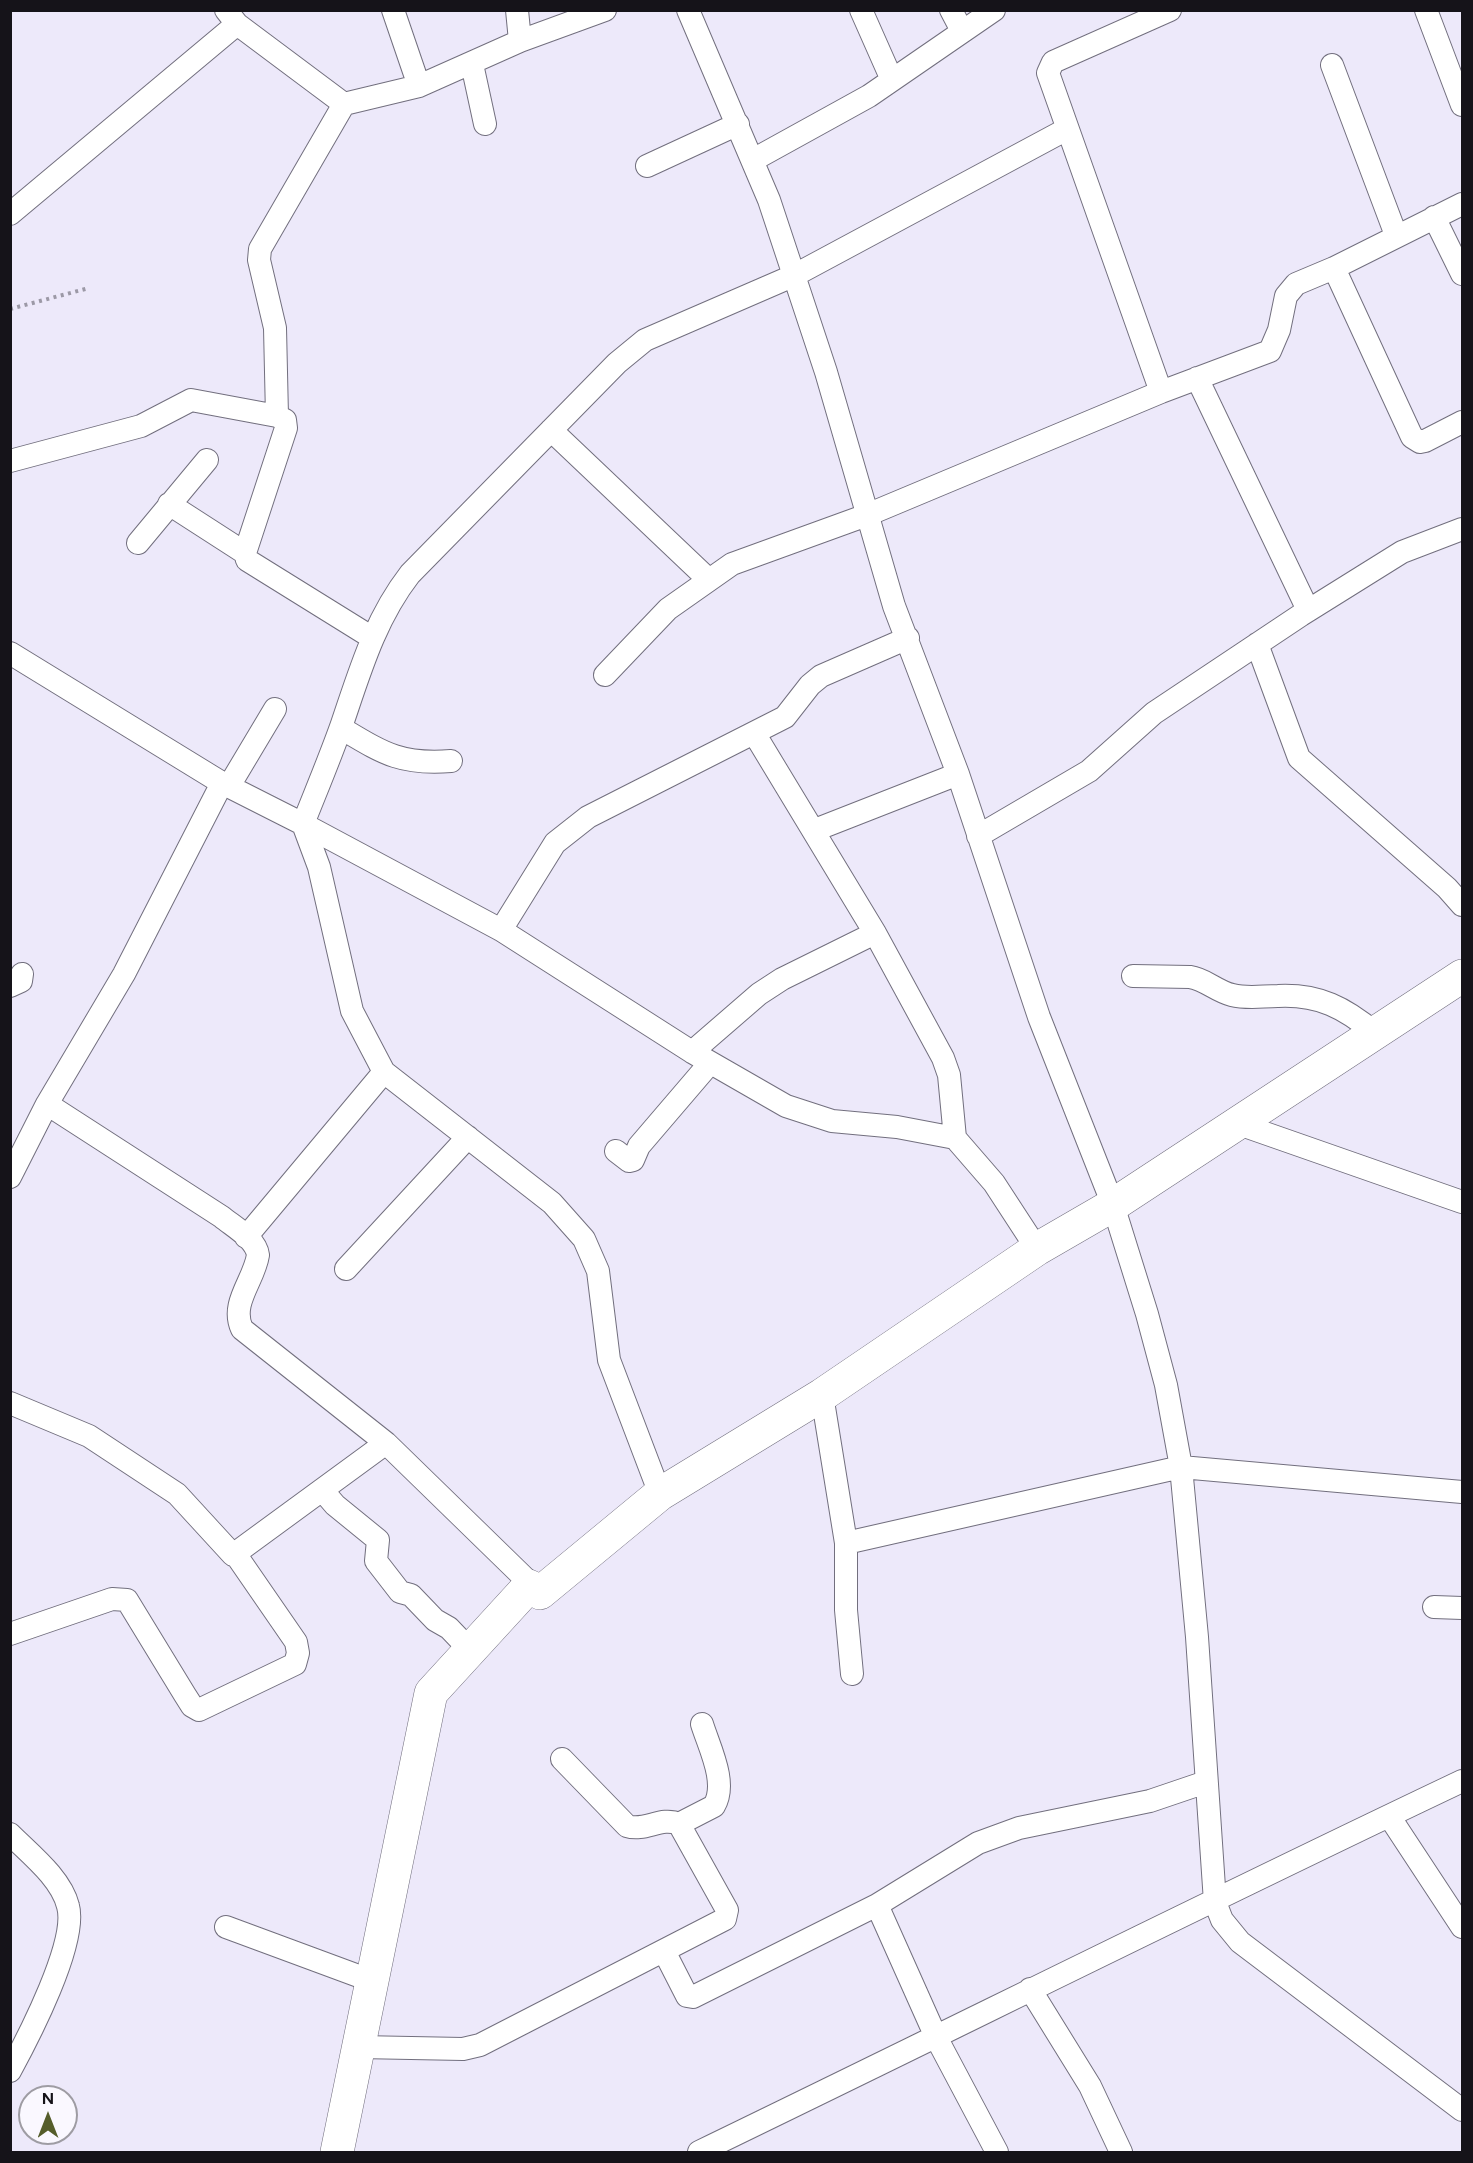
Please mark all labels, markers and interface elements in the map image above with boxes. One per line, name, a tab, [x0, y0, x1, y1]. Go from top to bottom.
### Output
north arrow	[18, 2085, 78, 2145]
text: N	[42, 2089, 54, 2108]

